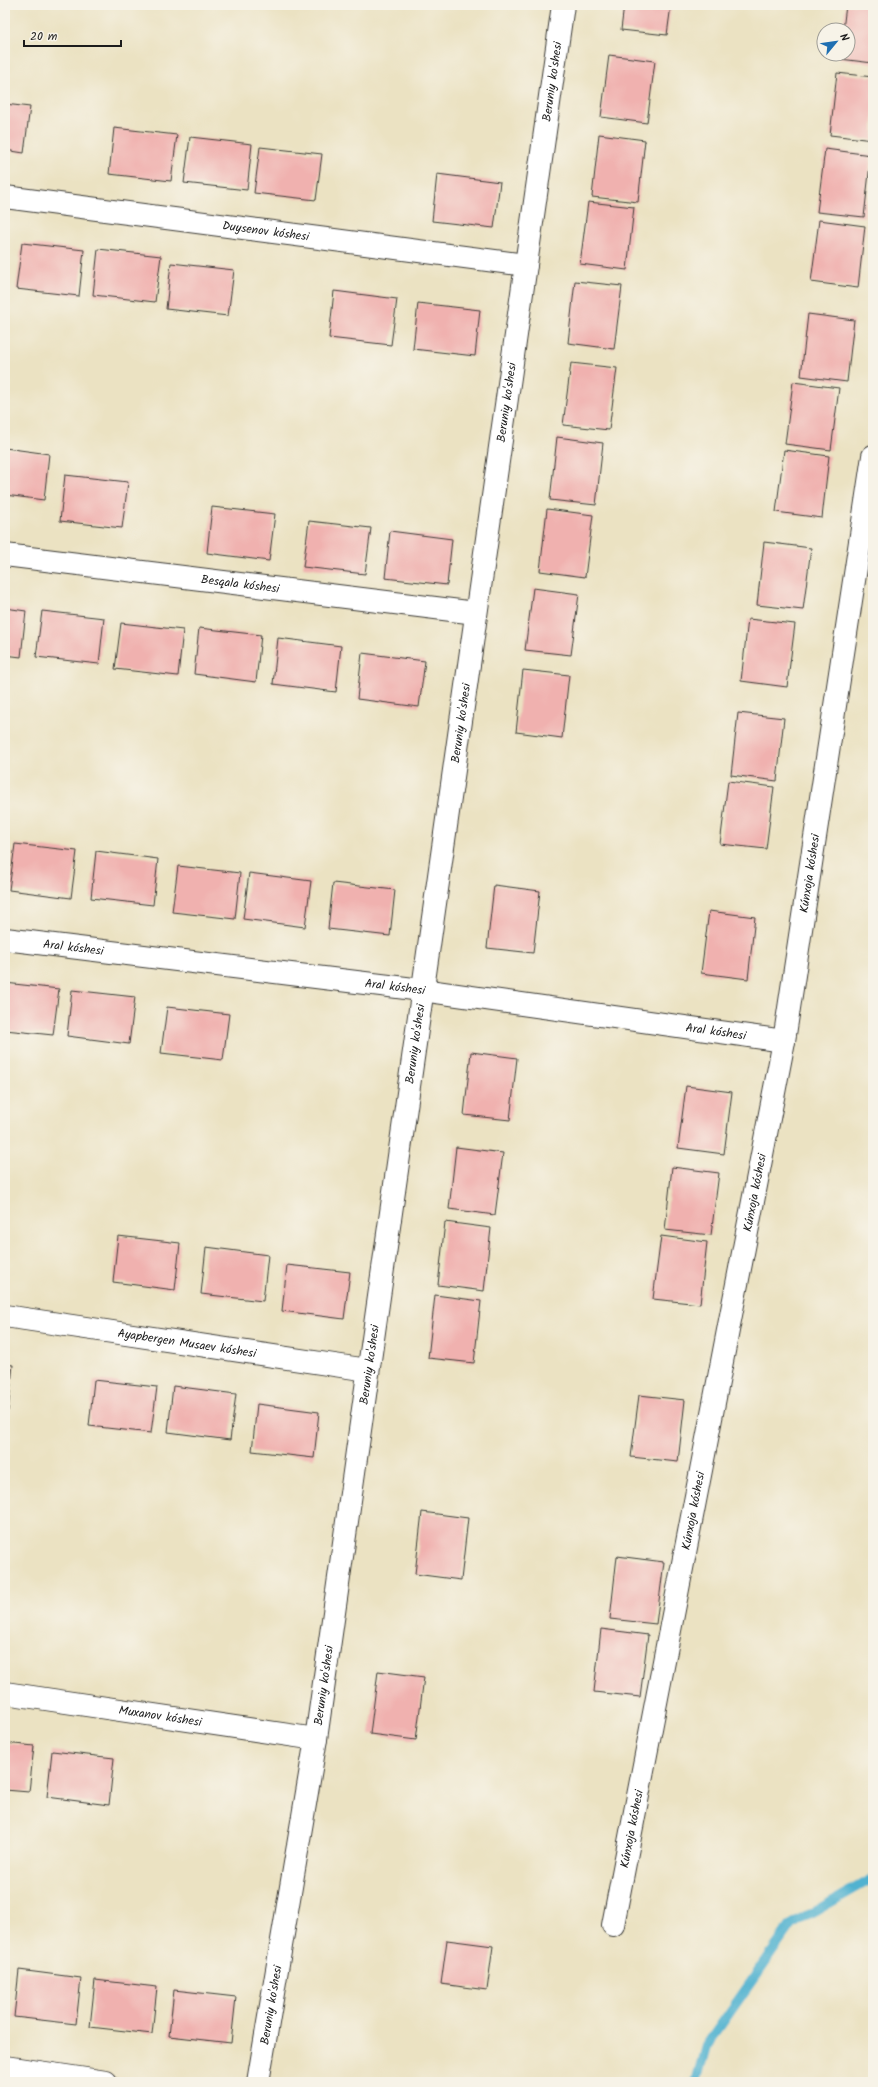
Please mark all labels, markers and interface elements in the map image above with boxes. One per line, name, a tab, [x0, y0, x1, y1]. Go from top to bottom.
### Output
scale bar	[24, 22, 121, 48]
north arrow	[816, 22, 856, 62]
text: 20 m	[30, 27, 58, 46]
text: N	[834, 30, 853, 45]
street label: Beruniy ko'shesi	[537, 39, 567, 123]
street label: Duysenov kóshesi	[221, 216, 312, 246]
street label: Beruniy ko'shesi	[491, 360, 522, 443]
street label: Besqala kóshesi	[200, 570, 282, 598]
street label: Beruniy ko'shesi	[446, 681, 476, 764]
street label: Kúnxoja kóshesi	[794, 832, 825, 914]
street label: Aral kóshesi	[42, 934, 106, 961]
street label: Aral kóshesi	[364, 974, 428, 1000]
street label: Beruniy ko'shesi	[400, 1002, 430, 1085]
street label: Aral kóshesi	[685, 1018, 749, 1045]
street label: Kúnxoja kóshesi	[738, 1151, 772, 1233]
street label: Beruniy ko'shesi	[354, 1322, 385, 1406]
street label: Ayapbergen Musaev kóshesi	[117, 1323, 259, 1363]
street label: Kúnxoja kóshesi	[676, 1469, 710, 1551]
street label: Beruniy ko'shesi	[309, 1643, 339, 1727]
street label: Muxanov kóshesi	[117, 1700, 204, 1732]
street label: Kúnxoja kóshesi	[615, 1787, 649, 1870]
street label: Beruniy ko'shesi	[255, 1963, 287, 2046]

